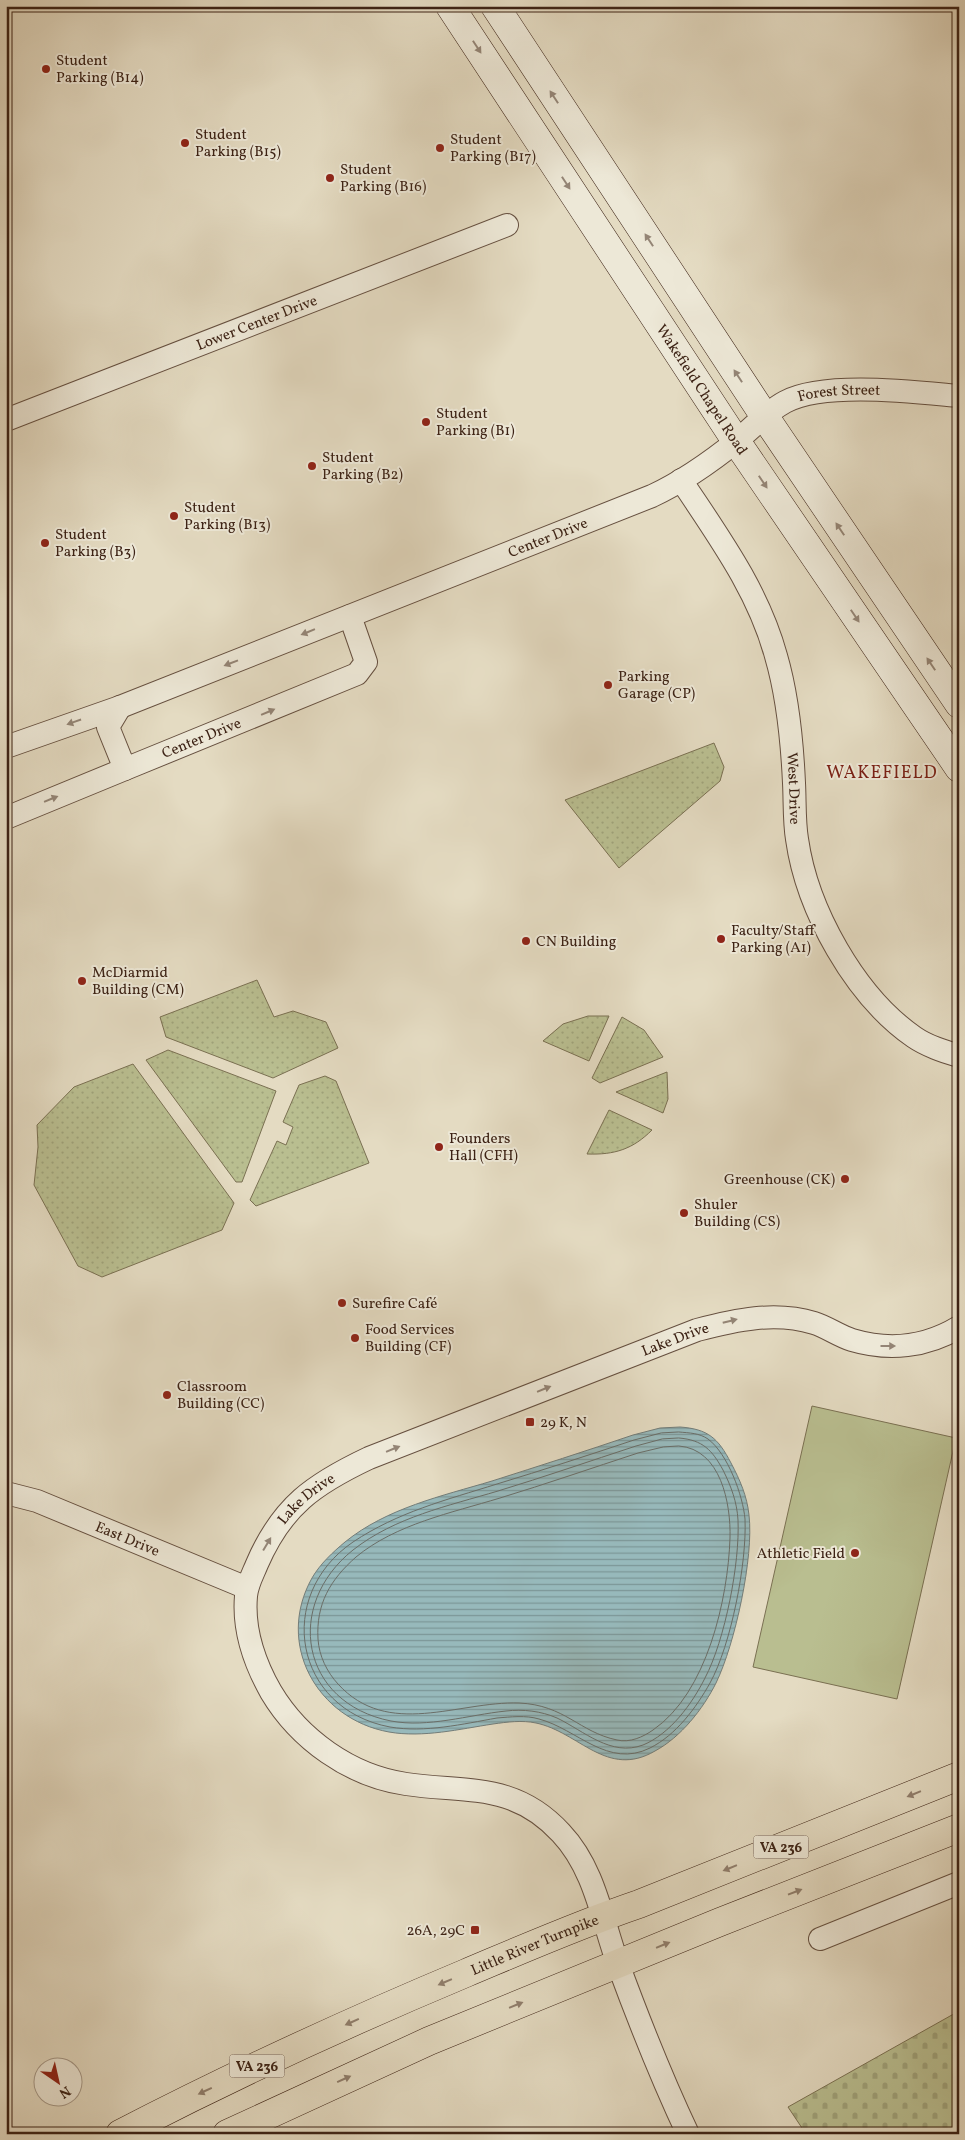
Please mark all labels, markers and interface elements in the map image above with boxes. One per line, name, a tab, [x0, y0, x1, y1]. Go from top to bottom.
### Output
one-way arrow	[472, 40, 482, 54]
place label: Student Parking (B14)	[56, 51, 144, 89]
marker: Student Parking (B14)	[40, 63, 52, 75]
one-way arrow	[550, 91, 559, 104]
place label: Student Parking (B15)	[195, 125, 281, 163]
place label: Student Parking (B17)	[450, 130, 536, 168]
marker: Student Parking (B15)	[179, 137, 191, 149]
marker: Student Parking (B17)	[434, 142, 446, 154]
place label: Student Parking (B16)	[340, 160, 426, 198]
marker: Student Parking (B16)	[324, 172, 336, 184]
one-way arrow	[561, 176, 571, 189]
one-way arrow	[644, 233, 653, 247]
street label: Lower Center Drive	[194, 291, 321, 357]
street label: Wakefield Chapel Road	[650, 321, 752, 460]
one-way arrow	[733, 369, 743, 383]
street label: Forest Street	[795, 381, 881, 408]
place label: Student Parking (B1)	[436, 404, 515, 442]
marker: Student Parking (B1)	[420, 416, 432, 428]
place label: Student Parking (B2)	[322, 448, 403, 486]
marker: Student Parking (B2)	[306, 460, 318, 472]
one-way arrow	[758, 475, 768, 488]
place label: Student Parking (B13)	[184, 498, 270, 536]
marker: Student Parking (B13)	[168, 510, 180, 522]
street label: Center Drive	[505, 513, 591, 564]
one-way arrow	[836, 522, 845, 536]
place label: Student Parking (B3)	[55, 525, 136, 563]
marker: Student Parking (B3)	[39, 537, 51, 549]
one-way arrow	[850, 609, 860, 623]
one-way arrow	[301, 629, 315, 637]
one-way arrow	[927, 657, 936, 671]
one-way arrow	[224, 659, 239, 667]
place label: Parking Garage (CP)	[618, 667, 695, 705]
marker: Parking Garage (CP)	[602, 679, 614, 691]
one-way arrow	[261, 707, 275, 715]
street label: Center Drive	[159, 714, 245, 765]
one-way arrow	[66, 718, 81, 726]
street label: West Drive	[780, 752, 804, 825]
district label: WAKEFIELD	[826, 761, 938, 786]
one-way arrow	[44, 795, 59, 803]
place label: Faculty/Staff Parking (A1)	[731, 921, 817, 959]
place label: CN Building	[536, 932, 617, 953]
marker: Faculty/Staff Parking (A1)	[715, 933, 727, 945]
marker: CN Building	[520, 935, 532, 947]
place label: McDiarmid Building (CM)	[92, 963, 184, 1001]
marker: McDiarmid Building (CM)	[76, 975, 88, 987]
place label: Founders Hall (CFH)	[449, 1129, 518, 1167]
marker: Founders Hall (CFH)	[433, 1141, 445, 1153]
place label: Greenhouse (CK)	[724, 1170, 835, 1191]
marker: Greenhouse (CK)	[839, 1173, 851, 1185]
place label: Shuler Building (CS)	[694, 1195, 780, 1233]
marker: Shuler Building (CS)	[678, 1207, 690, 1219]
place label: Surefire Café	[352, 1294, 437, 1315]
marker: Surefire Café	[336, 1297, 348, 1309]
one-way arrow	[723, 1317, 738, 1325]
street label: Lake Drive	[639, 1318, 711, 1363]
place label: Food Services Building (CF)	[365, 1320, 454, 1358]
marker: Food Services Building (CF)	[349, 1332, 361, 1344]
one-way arrow	[880, 1342, 896, 1350]
place label: Classroom Building (CC)	[177, 1377, 264, 1415]
one-way arrow	[537, 1385, 552, 1393]
marker: Classroom Building (CC)	[161, 1389, 173, 1401]
place label: 29 K, N	[540, 1413, 587, 1434]
marker: 29 K, N	[524, 1416, 536, 1428]
one-way arrow	[386, 1445, 401, 1453]
street label: Lake Drive	[273, 1469, 340, 1530]
street label: East Drive	[92, 1517, 162, 1563]
one-way arrow	[263, 1538, 272, 1551]
place label: Athletic Field	[757, 1544, 845, 1565]
marker: Athletic Field	[849, 1547, 861, 1559]
one-way arrow	[906, 1791, 921, 1798]
road number: VA 236	[754, 1835, 808, 1858]
one-way arrow	[722, 1864, 737, 1872]
one-way arrow	[788, 1888, 803, 1896]
street label: Little River Turnpike	[468, 1910, 602, 1982]
place label: 26A, 29C	[406, 1921, 465, 1942]
marker: 26A, 29C	[469, 1924, 481, 1936]
one-way arrow	[656, 1941, 670, 1949]
one-way arrow	[438, 1978, 452, 1986]
one-way arrow	[509, 2001, 524, 2008]
one-way arrow	[345, 2018, 359, 2026]
road number: VA 236	[230, 2054, 284, 2078]
north arrow	[32, 2058, 82, 2108]
one-way arrow	[337, 2075, 351, 2083]
text: N	[55, 2081, 74, 2102]
one-way arrow	[198, 2087, 212, 2095]

